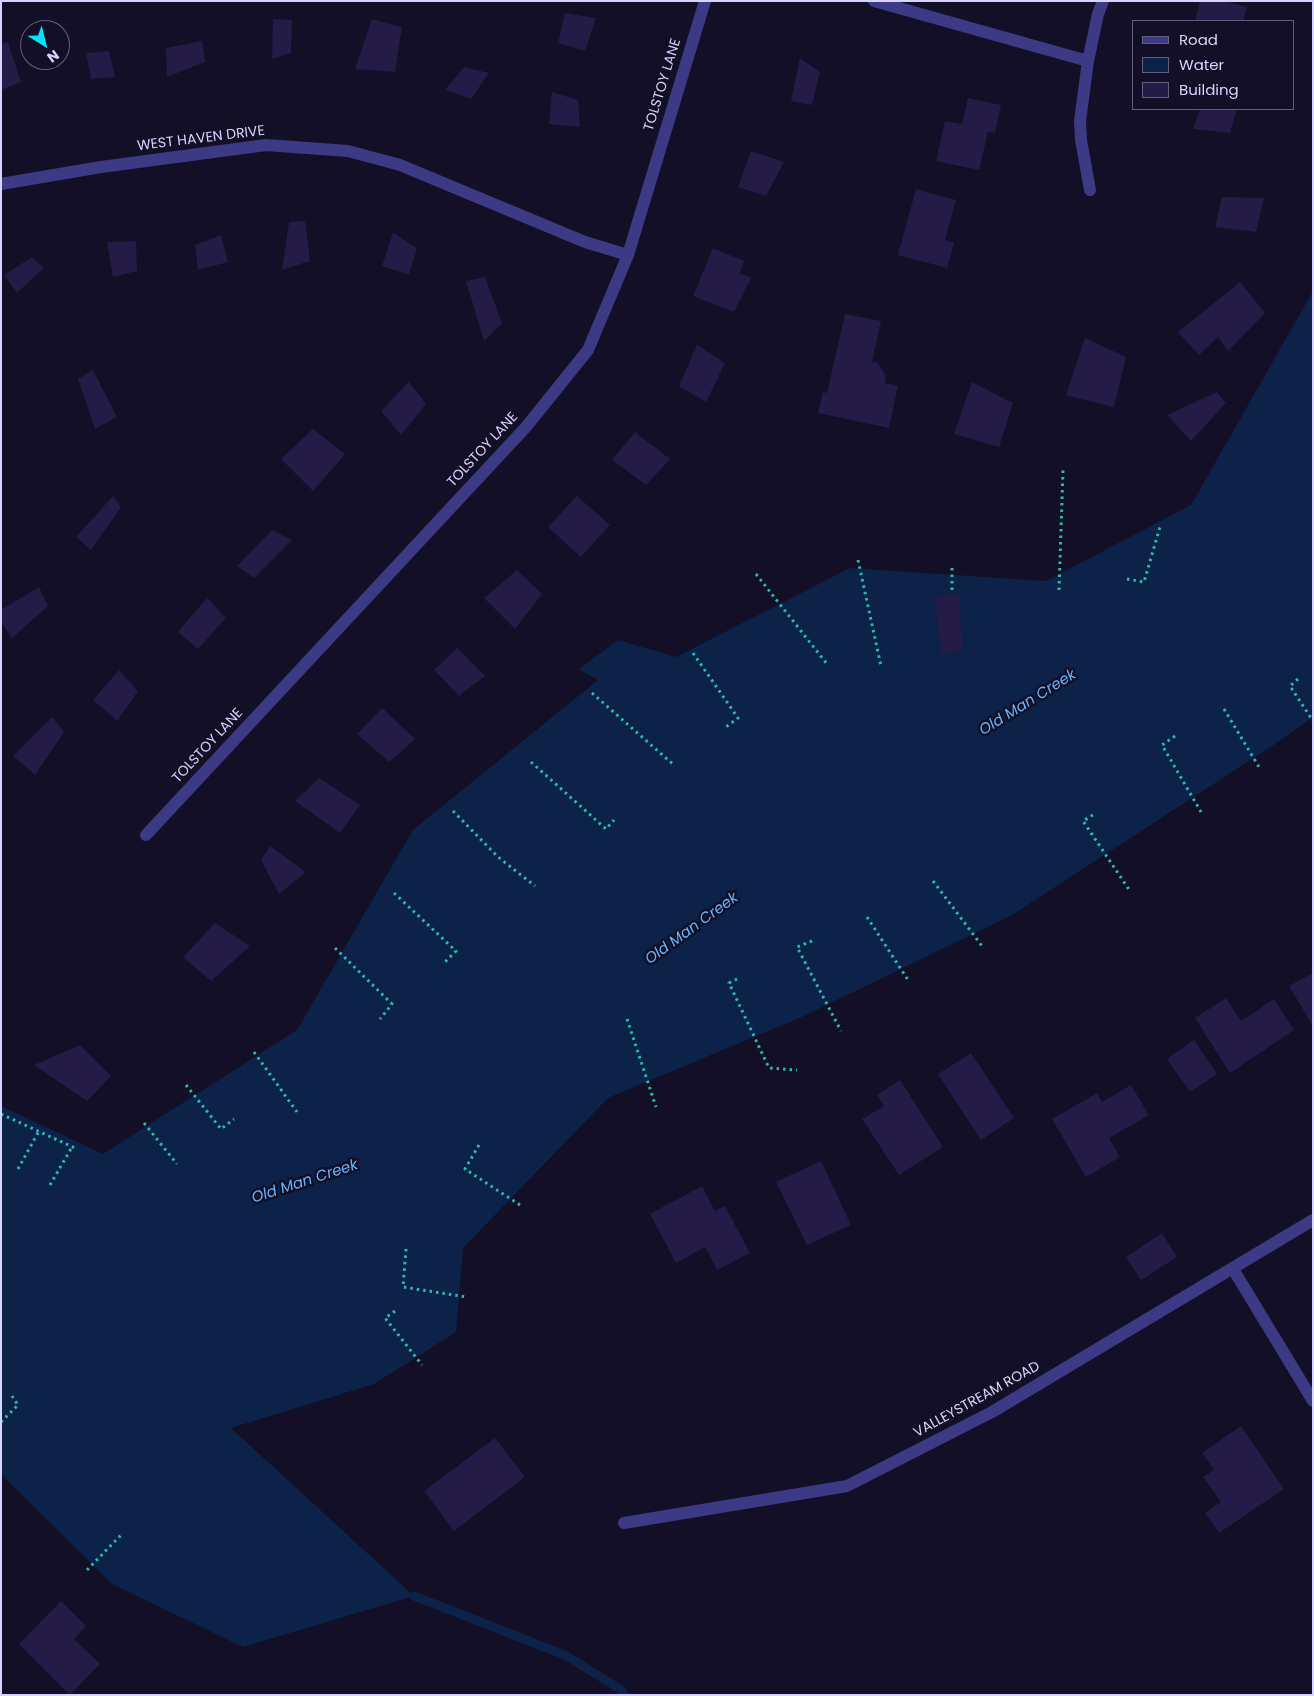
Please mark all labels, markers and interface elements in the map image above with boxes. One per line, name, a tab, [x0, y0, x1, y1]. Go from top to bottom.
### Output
north arrow	[20, 20, 70, 70]
legend	[1132, 20, 1294, 110]
text: Road	[1179, 29, 1218, 50]
street label: TOLSTOY LANE	[641, 37, 685, 133]
text: N	[43, 45, 63, 68]
text: Water	[1179, 54, 1224, 75]
text: Building	[1179, 79, 1239, 100]
street label: WEST HAVEN DRIVE	[136, 123, 266, 155]
street label: TOLSTOY LANE	[444, 409, 522, 491]
water label: Old Man Creek	[976, 666, 1080, 740]
street label: TOLSTOY LANE	[169, 705, 247, 787]
water label: Old Man Creek	[642, 889, 742, 969]
water label: Old Man Creek	[250, 1156, 360, 1208]
street label: VALLEYSTREAM ROAD	[911, 1358, 1043, 1442]

